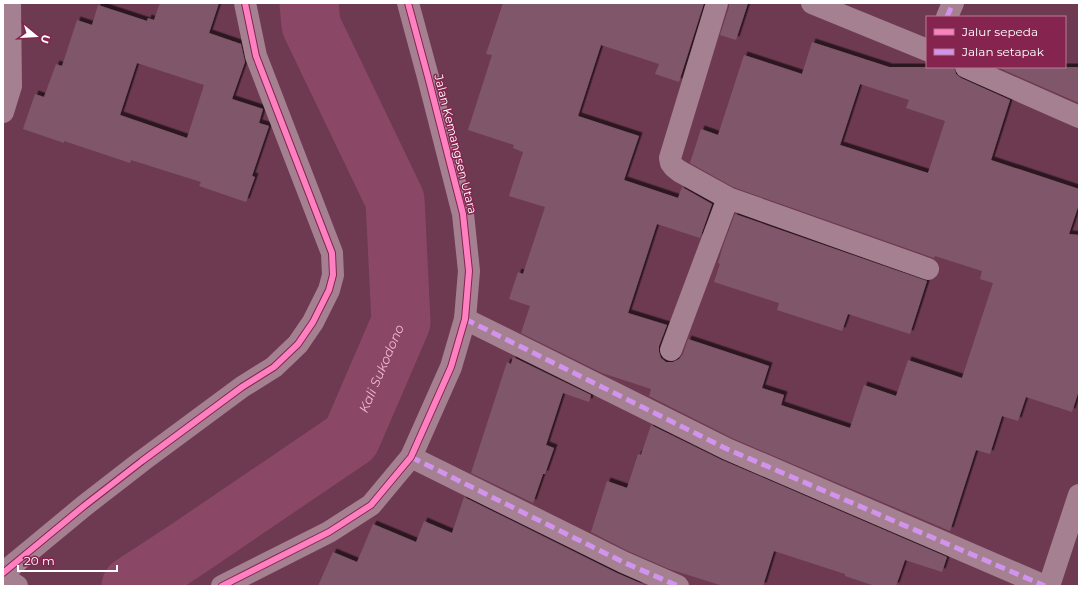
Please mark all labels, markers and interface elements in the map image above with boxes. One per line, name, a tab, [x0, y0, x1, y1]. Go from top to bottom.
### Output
north arrow	[16, 16, 56, 56]
legend	[926, 16, 1066, 68]
text: Jalur sepeda	[961, 24, 1038, 39]
text: U	[38, 33, 54, 45]
text: Jalan setapak	[961, 44, 1045, 59]
street label: Jalan Kemangsen Utara	[431, 72, 481, 215]
water label: Kali Sukodono	[355, 322, 407, 415]
scale bar	[18, 547, 117, 573]
text: 20 m	[24, 553, 55, 568]

